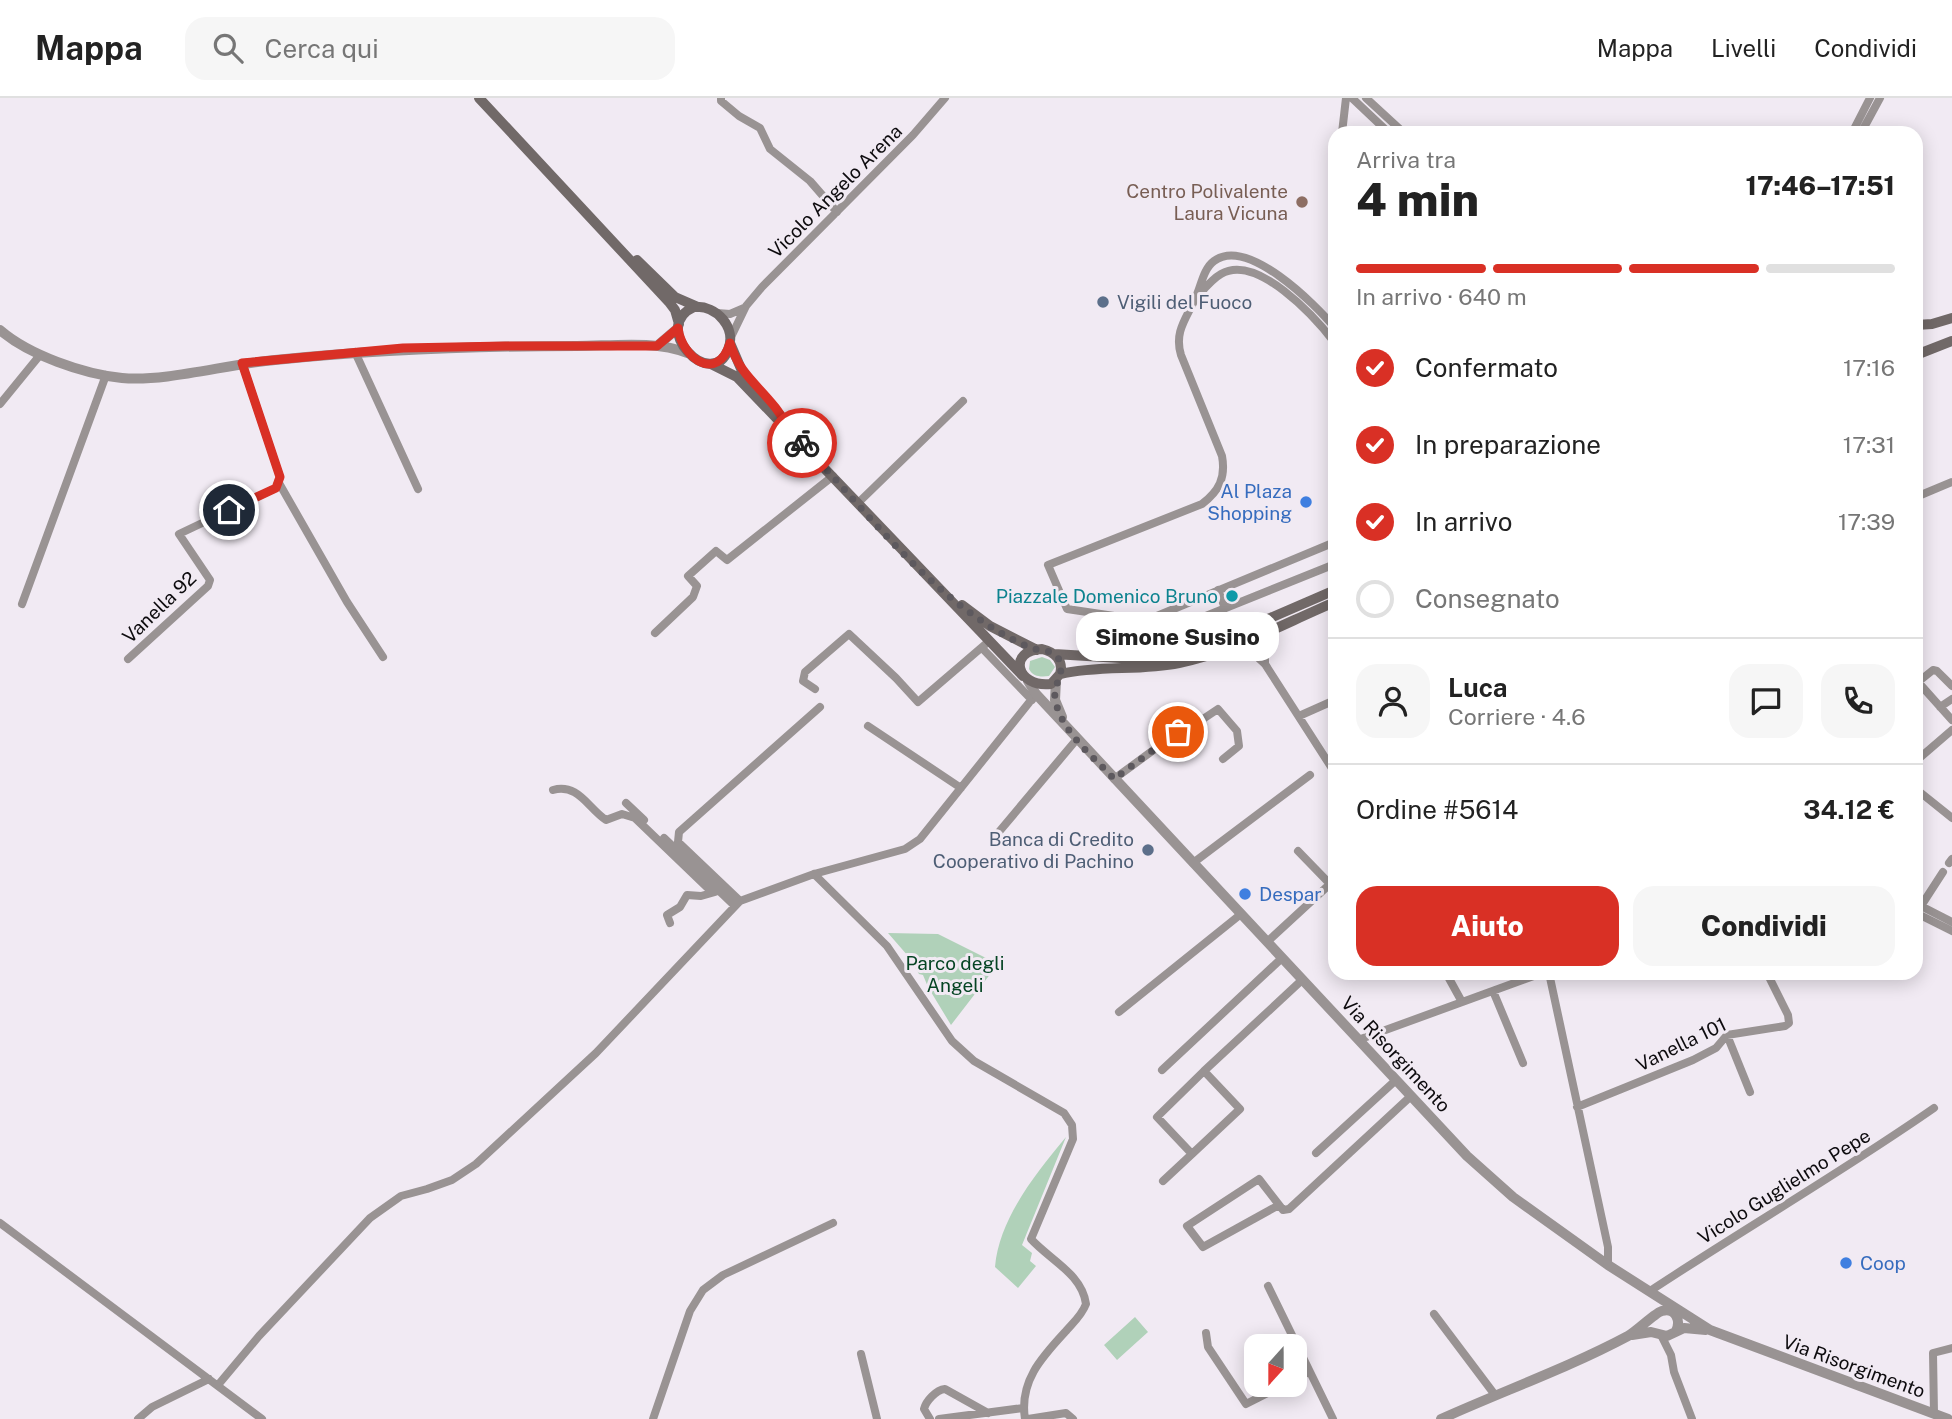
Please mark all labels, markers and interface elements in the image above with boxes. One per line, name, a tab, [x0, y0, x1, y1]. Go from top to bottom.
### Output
search box	[185, 17, 675, 80]
text: Mappa	[35, 29, 143, 67]
icon: search	[209, 29, 247, 67]
text: Cerca qui	[265, 33, 379, 64]
text: Mappa	[1597, 34, 1673, 62]
text: Livelli	[1711, 34, 1776, 62]
text: Condividi	[1814, 34, 1917, 62]
street label: Vicolo Angelo Arena	[764, 120, 906, 262]
text: Arriva tra	[1356, 146, 1456, 173]
text: 17:46–17:51	[1746, 170, 1895, 201]
text: 4 min	[1356, 172, 1479, 226]
place label: Centro Polivalente Laura Vicuna	[1126, 180, 1288, 224]
marker: Centro Polivalente Laura Vicuna	[1294, 194, 1310, 210]
text: In arrivo · 640 m	[1356, 283, 1527, 310]
place label: Vigili del Fuoco	[1117, 291, 1252, 313]
marker: Vigili del Fuoco	[1095, 294, 1111, 310]
icon: check	[1356, 349, 1394, 387]
text: Confermato	[1415, 352, 1558, 383]
text: 17:16	[1843, 354, 1895, 381]
courier	[767, 408, 837, 478]
icon: bike	[783, 424, 821, 462]
icon: check	[1356, 426, 1394, 464]
text: In preparazione	[1415, 429, 1601, 460]
text: 17:31	[1843, 431, 1895, 458]
pin	[199, 480, 259, 540]
place label: Al Plaza Shopping	[1207, 480, 1292, 524]
icon: home	[210, 491, 248, 529]
marker: Al Plaza Shopping	[1298, 494, 1314, 510]
icon: check	[1356, 503, 1394, 541]
text: In arrivo	[1415, 506, 1512, 537]
text: 17:39	[1838, 508, 1895, 535]
street label: Vanella 92	[118, 567, 200, 647]
text: Consegnato	[1415, 583, 1560, 614]
place label: Piazzale Domenico Bruno	[996, 585, 1218, 607]
marker: Piazzale Domenico Bruno	[1224, 588, 1240, 604]
callout: Simone Susino	[1076, 613, 1280, 662]
text: Simone Susino	[1095, 623, 1260, 650]
button: person	[1356, 664, 1430, 738]
button: chat	[1729, 664, 1803, 738]
button: phone	[1821, 664, 1895, 738]
text: Luca	[1448, 672, 1508, 703]
pin	[1148, 702, 1208, 762]
text: Corriere · 4.6	[1448, 703, 1585, 730]
icon: bag	[1159, 713, 1197, 751]
text: Ordine #5614	[1356, 794, 1518, 825]
text: 34.12 €	[1803, 794, 1895, 825]
place label: Banca di Credito Cooperativo di Pachino	[933, 828, 1134, 872]
marker: Banca di Credito Cooperativo di Pachino	[1140, 842, 1156, 858]
place label: Despar	[1259, 883, 1322, 905]
marker: Despar	[1237, 886, 1253, 902]
button: Aiuto	[1356, 886, 1619, 966]
button: Condividi	[1633, 886, 1895, 966]
park label: Parco degli Angeli	[905, 952, 1005, 996]
street label: Via Risorgimento	[1337, 992, 1455, 1116]
street label: Vanella 101	[1632, 1013, 1730, 1075]
street label: Vicolo Guglielmo Pepe	[1694, 1124, 1874, 1248]
place label: Coop	[1860, 1252, 1906, 1274]
marker: Coop	[1838, 1255, 1854, 1271]
street label: Via Risorgimento	[1780, 1330, 1928, 1402]
north arrow	[1244, 1334, 1307, 1396]
map controls	[1244, 1334, 1307, 1397]

